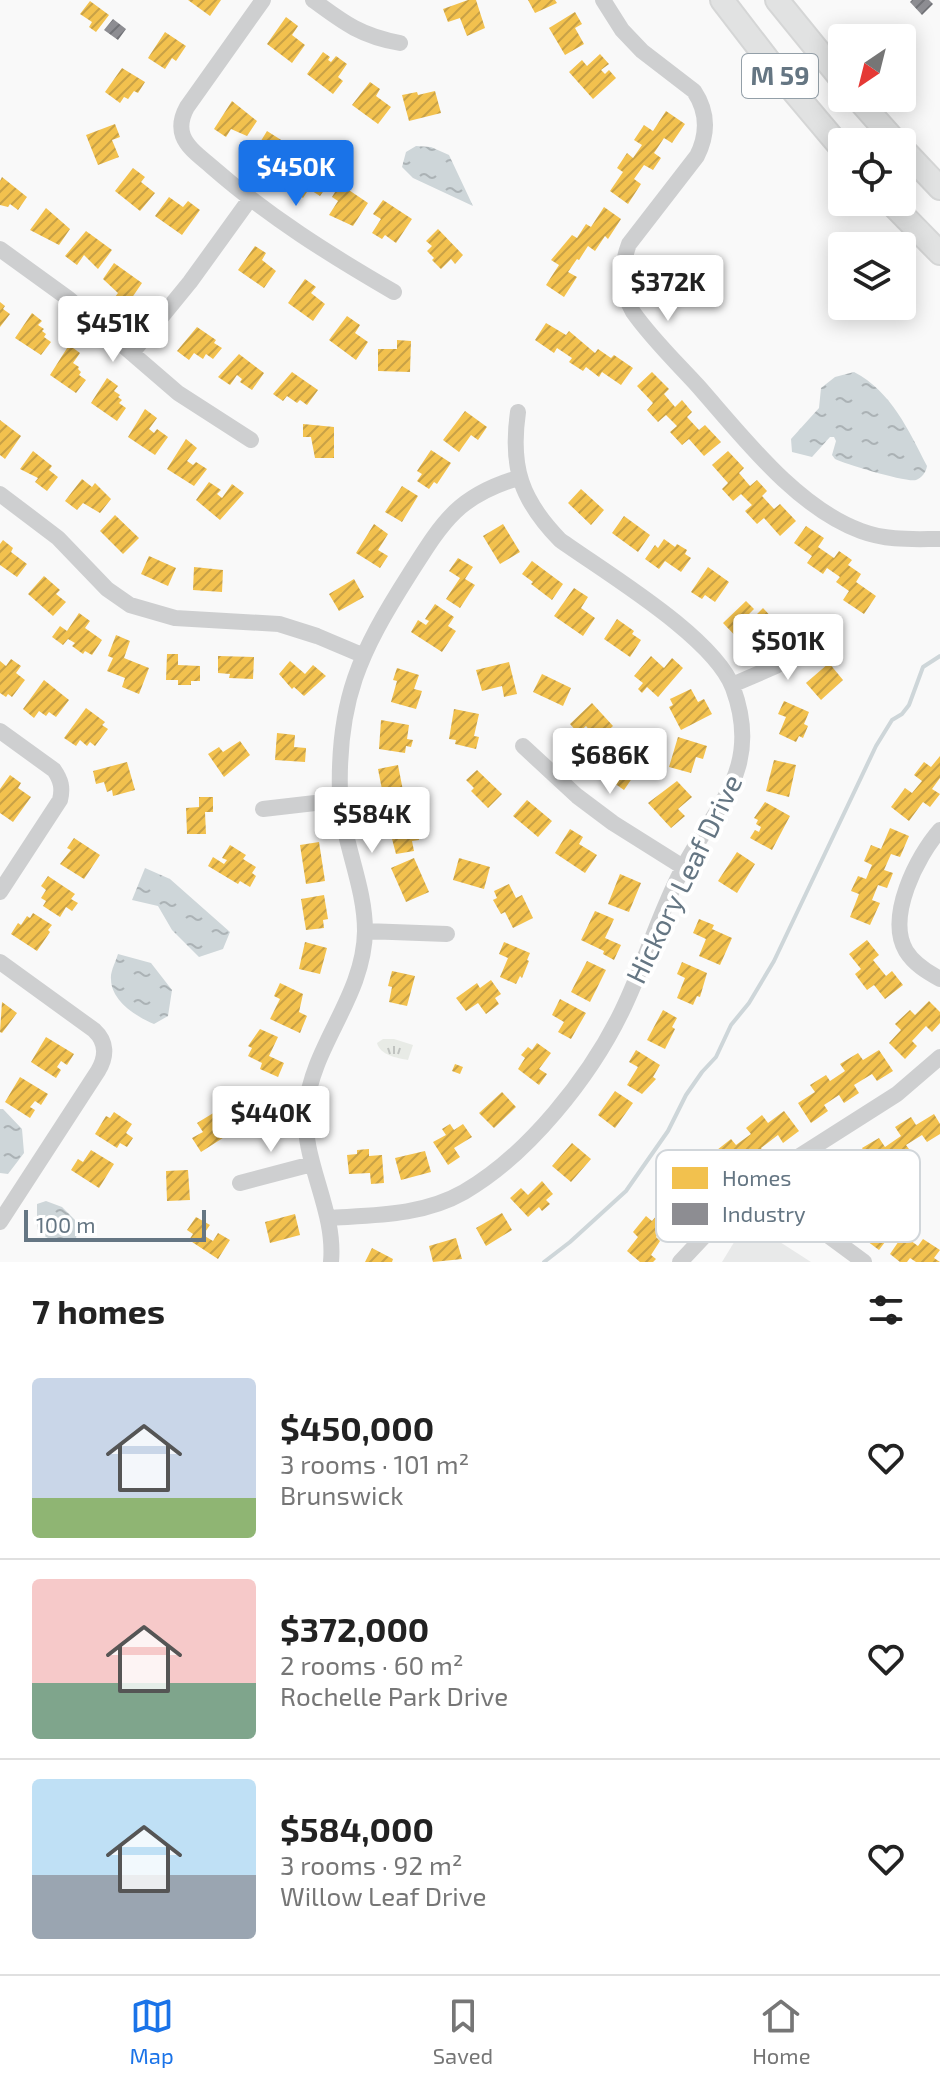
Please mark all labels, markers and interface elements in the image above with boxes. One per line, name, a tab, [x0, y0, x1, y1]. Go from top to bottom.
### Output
north arrow	[828, 24, 916, 112]
map controls	[828, 24, 916, 320]
road number: M 59	[742, 54, 818, 98]
button: locate	[828, 128, 916, 216]
pin: $450K	[240, 140, 352, 208]
text: $450K	[257, 150, 335, 181]
button: layers	[828, 232, 916, 320]
pin: $372K	[612, 255, 724, 323]
text: $372K	[630, 265, 706, 296]
pin: $451K	[57, 296, 169, 364]
text: $451K	[76, 306, 150, 337]
pin: $501K	[732, 614, 844, 682]
text: $501K	[751, 624, 825, 655]
pin: $686K	[554, 728, 666, 796]
text: $686K	[571, 738, 649, 769]
street label: Hickory Leaf Drive	[618, 768, 748, 989]
pin: $584K	[316, 787, 428, 855]
text: $584K	[333, 797, 411, 828]
pin: $440K	[215, 1086, 327, 1154]
text: $440K	[230, 1096, 312, 1127]
legend	[656, 1150, 920, 1242]
text: Homes	[722, 1164, 791, 1190]
text: Industry	[722, 1200, 806, 1226]
scale bar	[24, 1206, 206, 1242]
text: 100 m	[36, 1211, 95, 1237]
icon: filters	[864, 1288, 908, 1332]
text: 7 homes	[32, 1290, 165, 1331]
text: $450,000	[280, 1407, 434, 1448]
icon: home	[96, 1410, 192, 1506]
icon: heart	[864, 1436, 908, 1480]
text: 3 rooms · 101 m²	[280, 1448, 469, 1479]
text: Brunswick	[280, 1479, 404, 1510]
text: $372,000	[280, 1608, 429, 1649]
icon: home	[96, 1611, 192, 1707]
icon: heart	[864, 1637, 908, 1681]
text: 2 rooms · 60 m²	[280, 1649, 464, 1680]
text: Rochelle Park Drive	[280, 1680, 508, 1711]
text: $584,000	[280, 1808, 434, 1849]
icon: home	[96, 1811, 192, 1907]
icon: heart	[864, 1837, 908, 1881]
text: 3 rooms · 92 m²	[280, 1849, 462, 1880]
text: Willow Leaf Drive	[280, 1880, 486, 1911]
tab: Map	[130, 1994, 174, 2068]
tab: Saved	[433, 1994, 493, 2068]
tab: Home	[752, 1994, 810, 2068]

